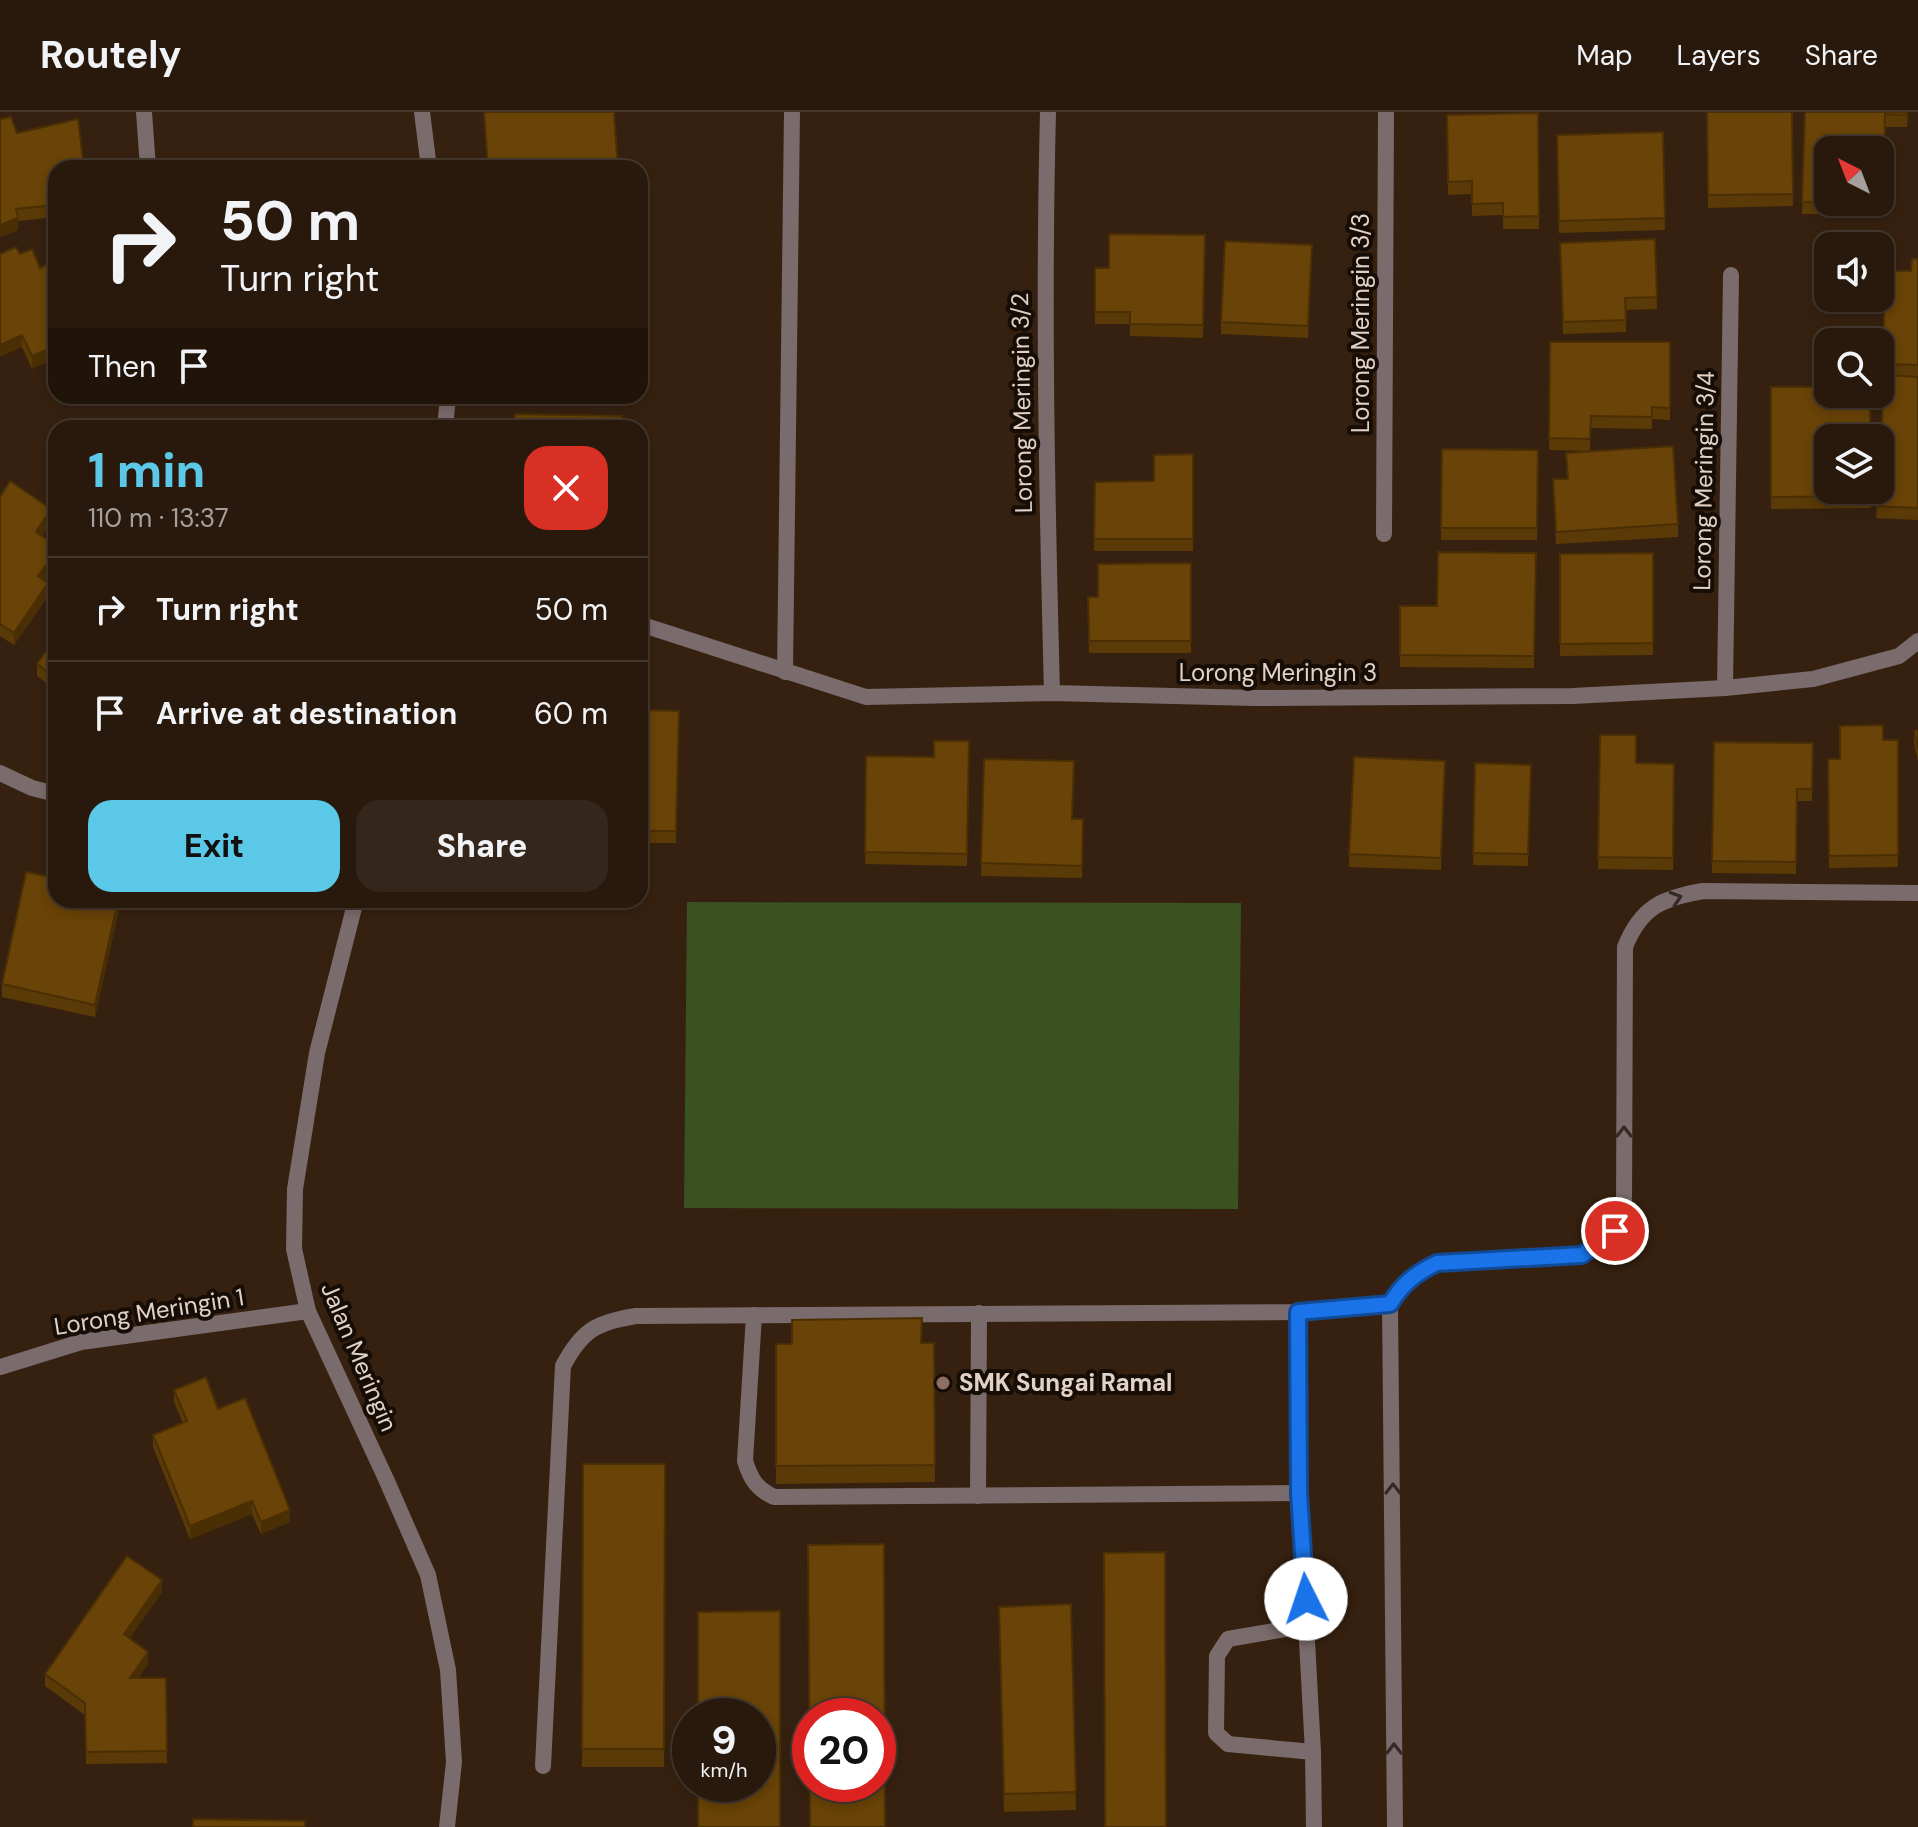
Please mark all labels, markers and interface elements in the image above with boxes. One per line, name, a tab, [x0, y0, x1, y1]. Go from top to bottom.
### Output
text: Routely	[40, 30, 181, 80]
text: Map	[1576, 37, 1633, 74]
text: Layers	[1677, 37, 1761, 74]
text: Share	[1805, 37, 1878, 74]
north arrow	[1814, 136, 1894, 216]
map controls	[1814, 136, 1894, 504]
text: 50 m	[220, 184, 360, 257]
icon: right	[88, 192, 192, 296]
street label: Lorong Meringin 3/3	[1345, 213, 1376, 433]
button: sound	[1814, 232, 1894, 312]
text: Turn right	[220, 255, 379, 302]
street label: Lorong Meringin 3/2	[1004, 293, 1039, 513]
button: search	[1814, 328, 1894, 408]
icon: arrive	[172, 344, 216, 388]
text: Then	[88, 347, 156, 386]
street label: Lorong Meringin 3/4	[1686, 371, 1721, 591]
button: layers	[1814, 424, 1894, 504]
text: 1 min	[88, 439, 205, 502]
button: close	[524, 446, 608, 530]
text: 110 m · 13:37	[88, 501, 229, 535]
icon: right	[88, 587, 132, 631]
text: Turn right	[156, 590, 299, 629]
text: 50 m	[534, 590, 608, 629]
street label: Lorong Meringin 3	[1179, 657, 1377, 688]
icon: arrive	[88, 691, 132, 735]
text: Arrive at destination	[156, 694, 457, 733]
text: 60 m	[534, 694, 608, 733]
button: Exit	[88, 800, 340, 892]
button: Share	[356, 800, 608, 892]
one-way arrow	[1669, 891, 1683, 907]
one-way arrow	[1616, 1125, 1633, 1138]
pin	[1581, 1197, 1649, 1265]
icon: arrive	[1593, 1209, 1637, 1253]
street label: Jalan Meringin	[314, 1278, 405, 1436]
street label: Lorong Meringin 1	[52, 1281, 246, 1342]
place label: SMK Sungai Ramal	[959, 1367, 1173, 1398]
marker: SMK Sungai Ramal	[934, 1374, 952, 1392]
one-way arrow	[1384, 1482, 1402, 1495]
position arrow	[1264, 1557, 1348, 1641]
speed limit sign: 20	[792, 1698, 896, 1802]
text: 9	[711, 1714, 737, 1766]
one-way arrow	[1385, 1742, 1403, 1755]
text: km/h	[700, 1757, 748, 1783]

